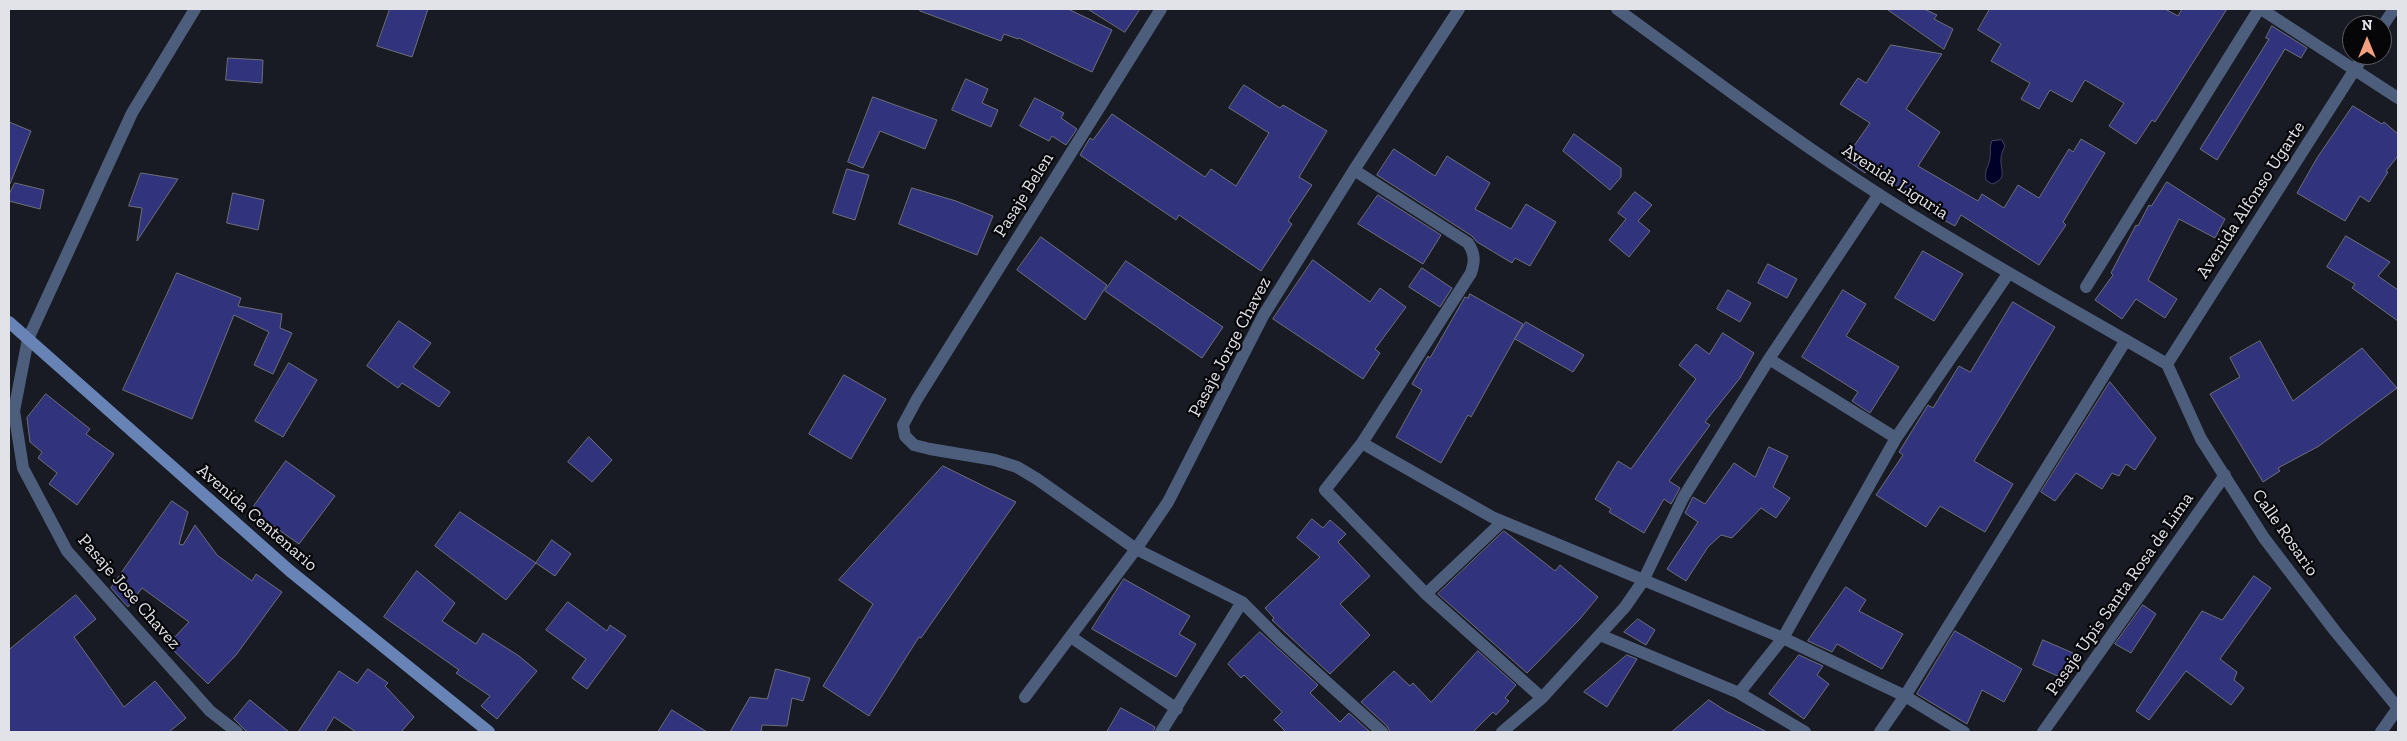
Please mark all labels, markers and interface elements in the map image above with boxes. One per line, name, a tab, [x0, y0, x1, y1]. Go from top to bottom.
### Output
north arrow	[2342, 15, 2392, 65]
text: N	[2362, 17, 2372, 34]
street label: Avenida Alfonso Ugarte	[2192, 118, 2310, 282]
street label: Avenida Liguria	[1838, 140, 1952, 224]
street label: Pasaje Belen	[990, 149, 1058, 241]
street label: Pasaje Jorge Chavez	[1184, 273, 1276, 421]
street label: Avenida Centenario	[192, 460, 322, 576]
street label: Calle Rosario	[2247, 485, 2323, 581]
street label: Pasaje Upis Santa Rosa de Lima	[2042, 489, 2198, 699]
street label: Pasaje Jose Chavez	[73, 530, 185, 654]

